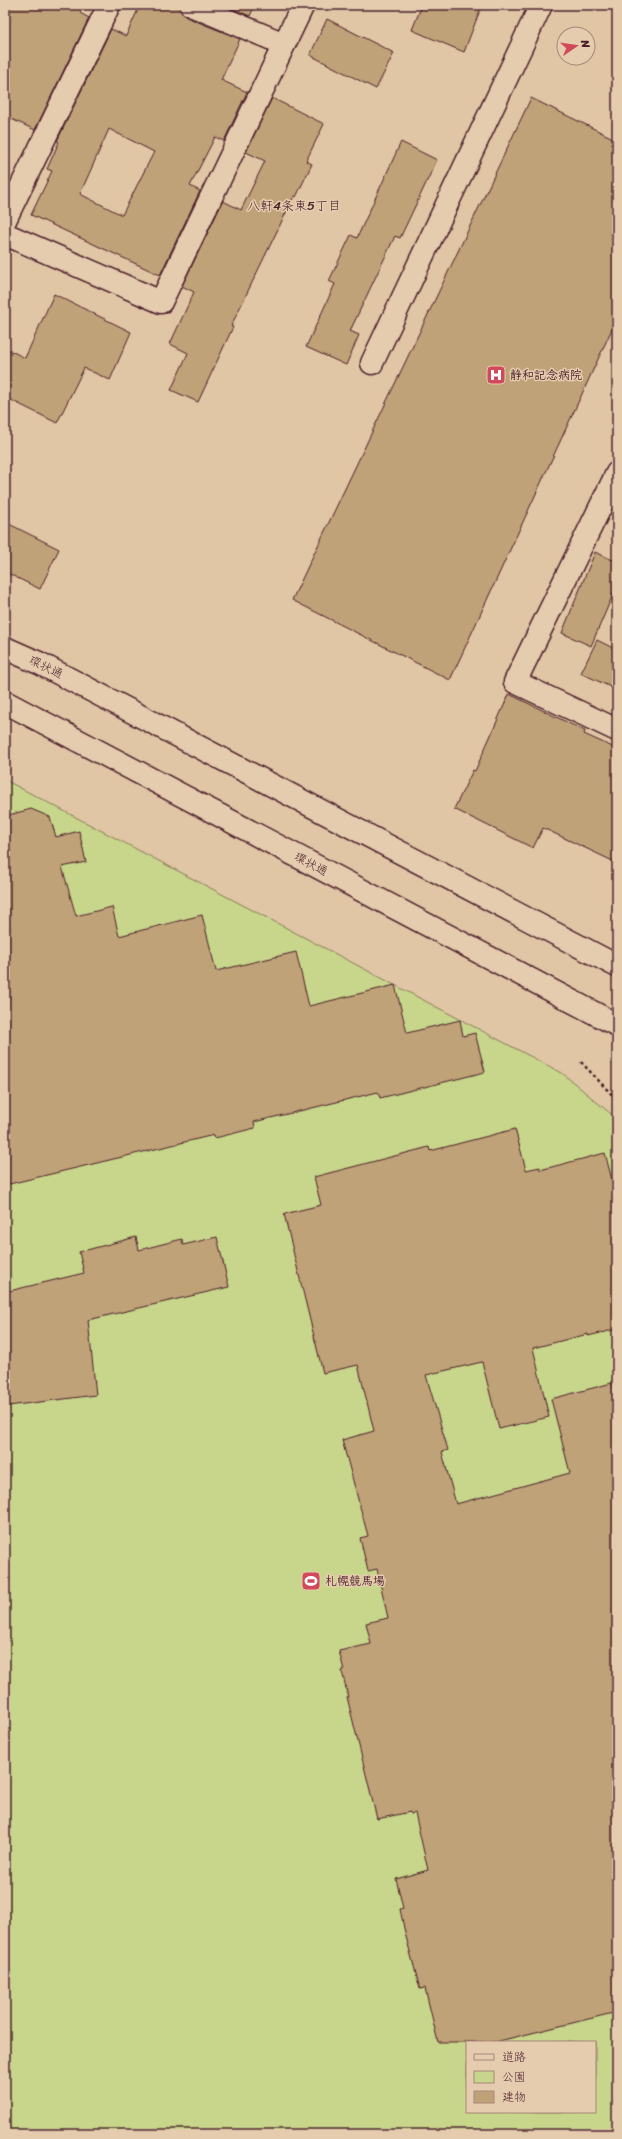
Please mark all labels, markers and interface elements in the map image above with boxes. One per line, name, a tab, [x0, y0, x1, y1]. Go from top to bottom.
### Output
north arrow	[556, 26, 596, 66]
text: N	[575, 37, 595, 50]
district label: 八軒4条東5丁目	[247, 194, 341, 217]
hospital icon: 静和記念病院	[485, 364, 507, 386]
place label: 静和記念病院	[510, 364, 582, 386]
street label: 環状通	[25, 649, 67, 685]
street label: 環状通	[290, 846, 332, 882]
sports icon: 札幌競馬場	[300, 1570, 322, 1592]
place label: 札幌競馬場	[325, 1570, 385, 1592]
legend	[466, 2041, 596, 2113]
text: 道路	[502, 2046, 526, 2068]
text: 公園	[502, 2066, 526, 2088]
text: 建物	[502, 2086, 526, 2108]

